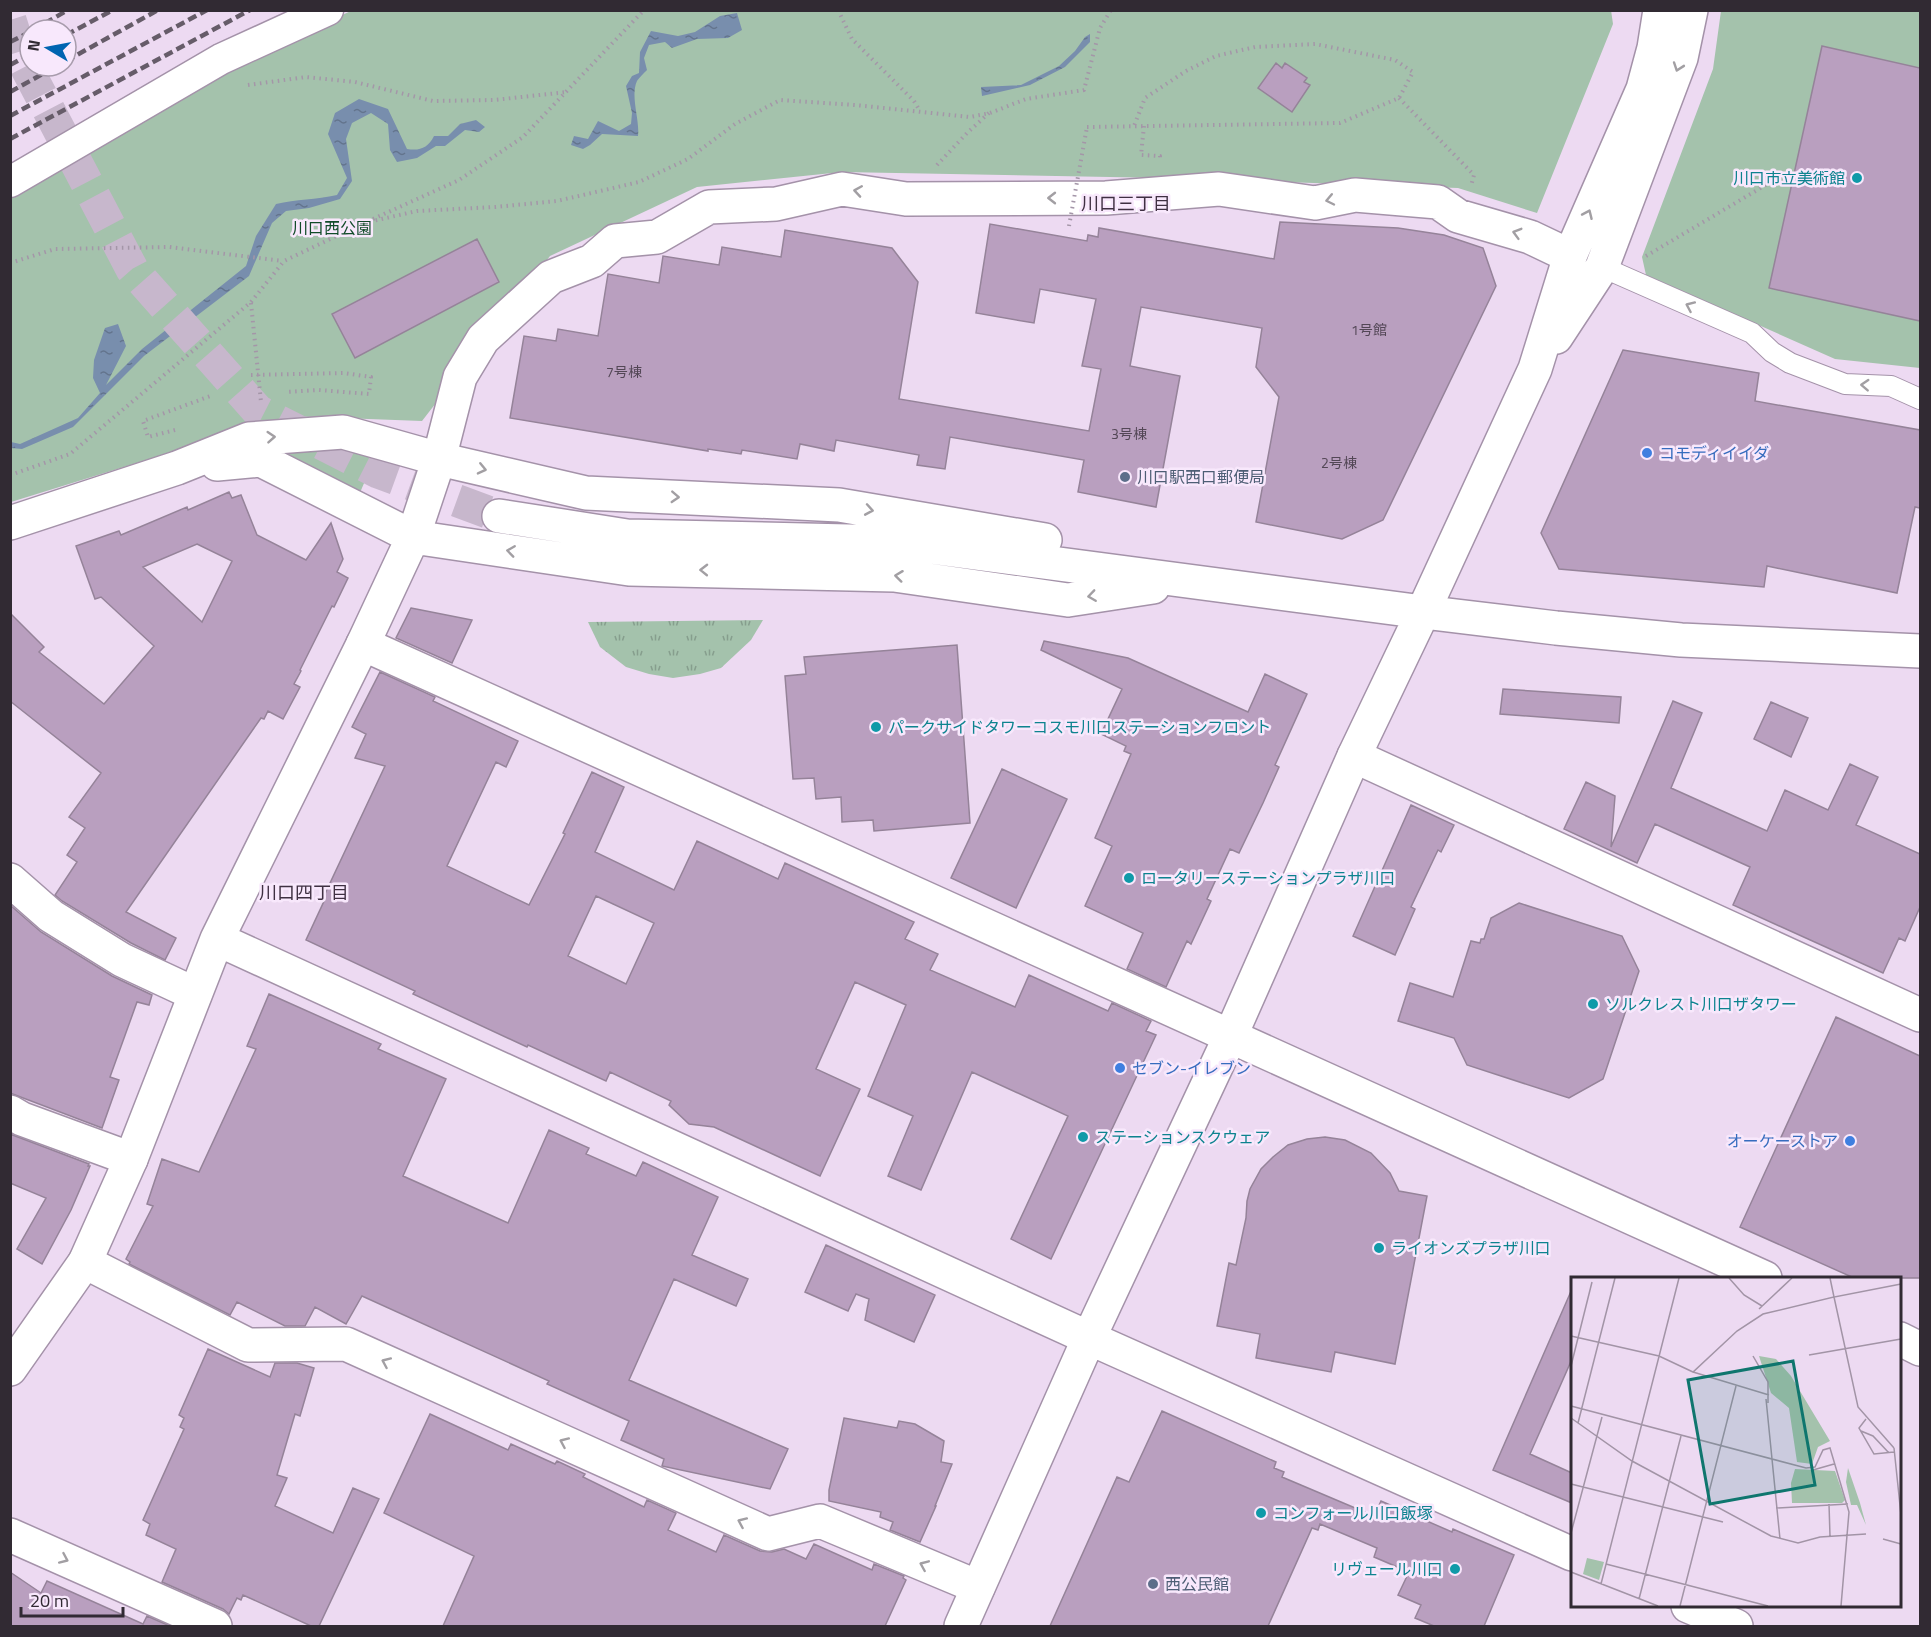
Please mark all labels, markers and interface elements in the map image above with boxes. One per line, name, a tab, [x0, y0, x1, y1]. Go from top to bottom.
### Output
north arrow	[18, 18, 78, 78]
text: N	[20, 38, 46, 53]
one-way arrow	[1672, 61, 1685, 72]
place label: 川口市立美術館	[1733, 166, 1845, 190]
marker: 川口市立美術館	[1850, 171, 1864, 185]
one-way arrow	[853, 186, 863, 198]
district label: 川口三丁目	[1081, 190, 1171, 217]
one-way arrow	[1048, 192, 1057, 204]
one-way arrow	[1325, 193, 1335, 206]
one-way arrow	[1581, 210, 1593, 221]
park label: 川口西公園	[292, 216, 372, 240]
one-way arrow	[1512, 228, 1523, 240]
one-way arrow	[1685, 301, 1696, 313]
house number: 1号館	[1351, 319, 1387, 340]
house number: 7号棟	[606, 361, 642, 382]
one-way arrow	[1860, 379, 1869, 392]
house number: 3号棟	[1111, 423, 1147, 444]
one-way arrow	[267, 431, 276, 444]
place label: コモディイイダ	[1659, 441, 1769, 465]
marker: コモディイイダ	[1640, 446, 1654, 460]
house number: 2号棟	[1321, 452, 1357, 473]
one-way arrow	[477, 462, 487, 475]
place label: 川口駅西口郵便局	[1137, 465, 1265, 489]
marker: 川口駅西口郵便局	[1118, 470, 1132, 484]
one-way arrow	[670, 490, 679, 503]
one-way arrow	[864, 503, 874, 516]
one-way arrow	[506, 546, 515, 558]
one-way arrow	[700, 564, 709, 577]
one-way arrow	[895, 570, 904, 582]
one-way arrow	[1088, 590, 1097, 602]
place label: パークサイドタワーコスモ川口ステーションフロント	[888, 715, 1271, 739]
marker: パークサイドタワーコスモ川口ステーションフロント	[869, 720, 883, 734]
place label: ロータリーステーションプラザ川口	[1141, 866, 1395, 890]
marker: ロータリーステーションプラザ川口	[1122, 871, 1136, 885]
district label: 川口四丁目	[259, 879, 349, 906]
place label: ソルクレスト川口ザタワー	[1605, 992, 1797, 1016]
marker: ソルクレスト川口ザタワー	[1586, 997, 1600, 1011]
place label: セブン-イレブン	[1132, 1056, 1251, 1080]
marker: セブン-イレブン	[1113, 1061, 1127, 1075]
place label: ステーションスクウェア	[1095, 1125, 1270, 1149]
place label: オーケーストア	[1727, 1129, 1838, 1153]
marker: ステーションスクウェア	[1076, 1130, 1090, 1144]
marker: オーケーストア	[1843, 1134, 1857, 1148]
place label: ライオンズプラザ川口	[1391, 1236, 1551, 1260]
marker: ライオンズプラザ川口	[1372, 1241, 1386, 1255]
inset map	[1571, 1277, 1901, 1607]
one-way arrow	[382, 1358, 393, 1370]
one-way arrow	[560, 1438, 571, 1450]
place label: コンフォール川口飯塚	[1273, 1501, 1433, 1525]
marker: コンフォール川口飯塚	[1254, 1506, 1268, 1520]
one-way arrow	[737, 1518, 748, 1530]
one-way arrow	[57, 1551, 68, 1563]
place label: リヴェール川口	[1331, 1557, 1443, 1581]
one-way arrow	[919, 1560, 930, 1572]
marker: リヴェール川口	[1448, 1562, 1462, 1576]
place label: 西公民館	[1165, 1572, 1229, 1596]
marker: 西公民館	[1146, 1577, 1160, 1591]
scale bar	[21, 1580, 123, 1618]
text: 20 m	[30, 1587, 69, 1614]

